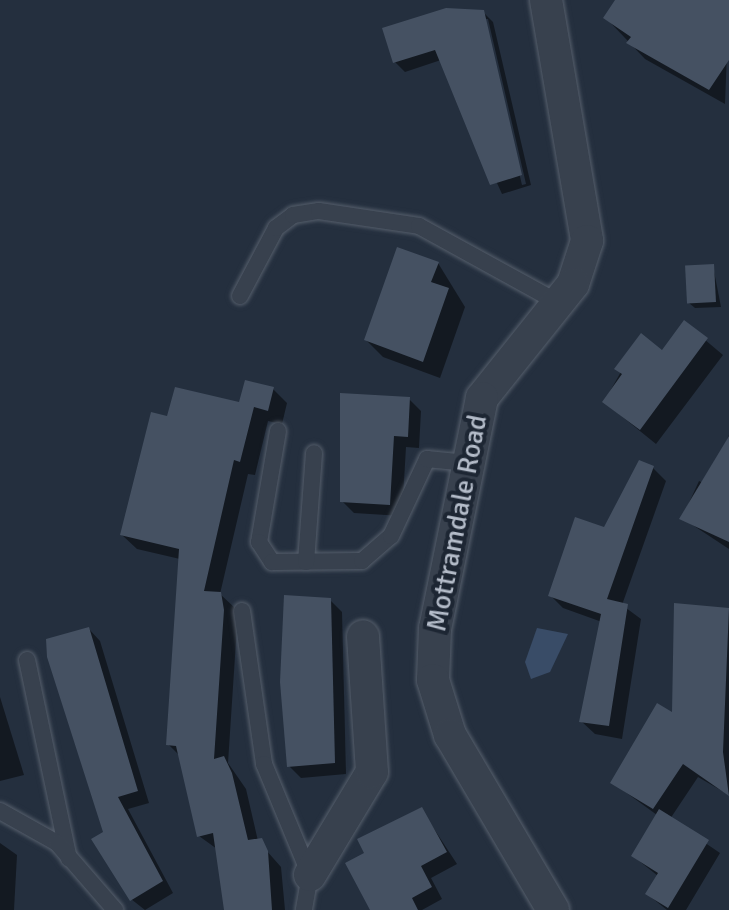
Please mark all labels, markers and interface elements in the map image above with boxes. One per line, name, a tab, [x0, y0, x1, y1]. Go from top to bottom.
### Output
street label: Mottramdale Road	[420, 412, 494, 634]

